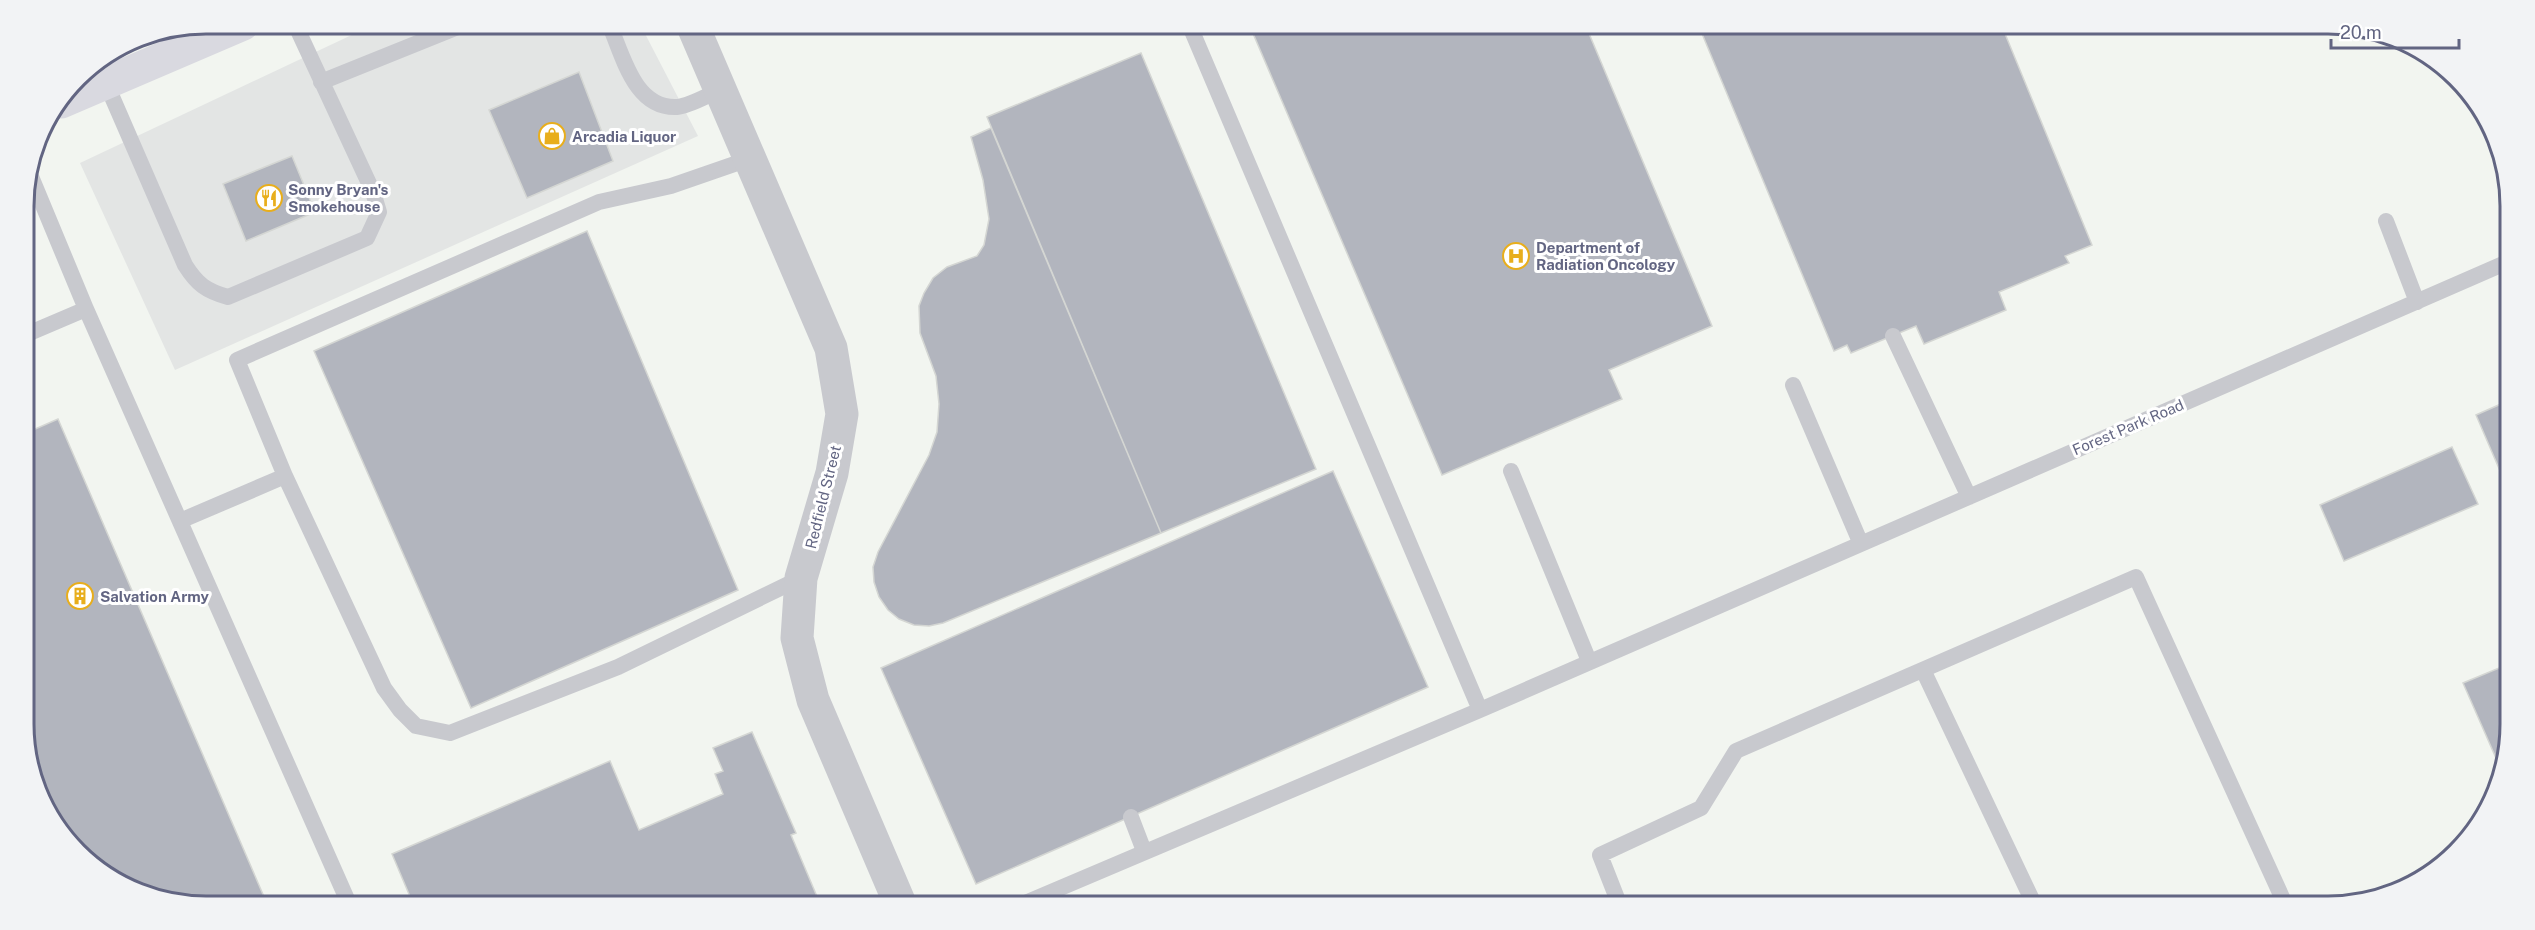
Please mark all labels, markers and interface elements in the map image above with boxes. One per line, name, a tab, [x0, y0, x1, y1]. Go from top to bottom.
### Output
scale bar	[2331, 12, 2458, 50]
text: 20 m	[2340, 22, 2382, 43]
shop icon: Arcadia Liquor	[537, 121, 567, 151]
place label: Arcadia Liquor	[572, 128, 676, 145]
place label: Sonny Bryan's Smokehouse	[288, 181, 389, 215]
restaurant icon: Sonny Bryan's Smokehouse	[254, 183, 284, 213]
place label: Department of Radiation Oncology	[1536, 239, 1676, 273]
hospital icon: Department of Radiation Oncology	[1501, 241, 1531, 271]
street label: Forest Park Road	[2070, 396, 2186, 458]
street label: Redfield Street	[802, 443, 844, 551]
building icon: Salvation Army	[65, 581, 95, 611]
place label: Salvation Army	[100, 588, 209, 605]

